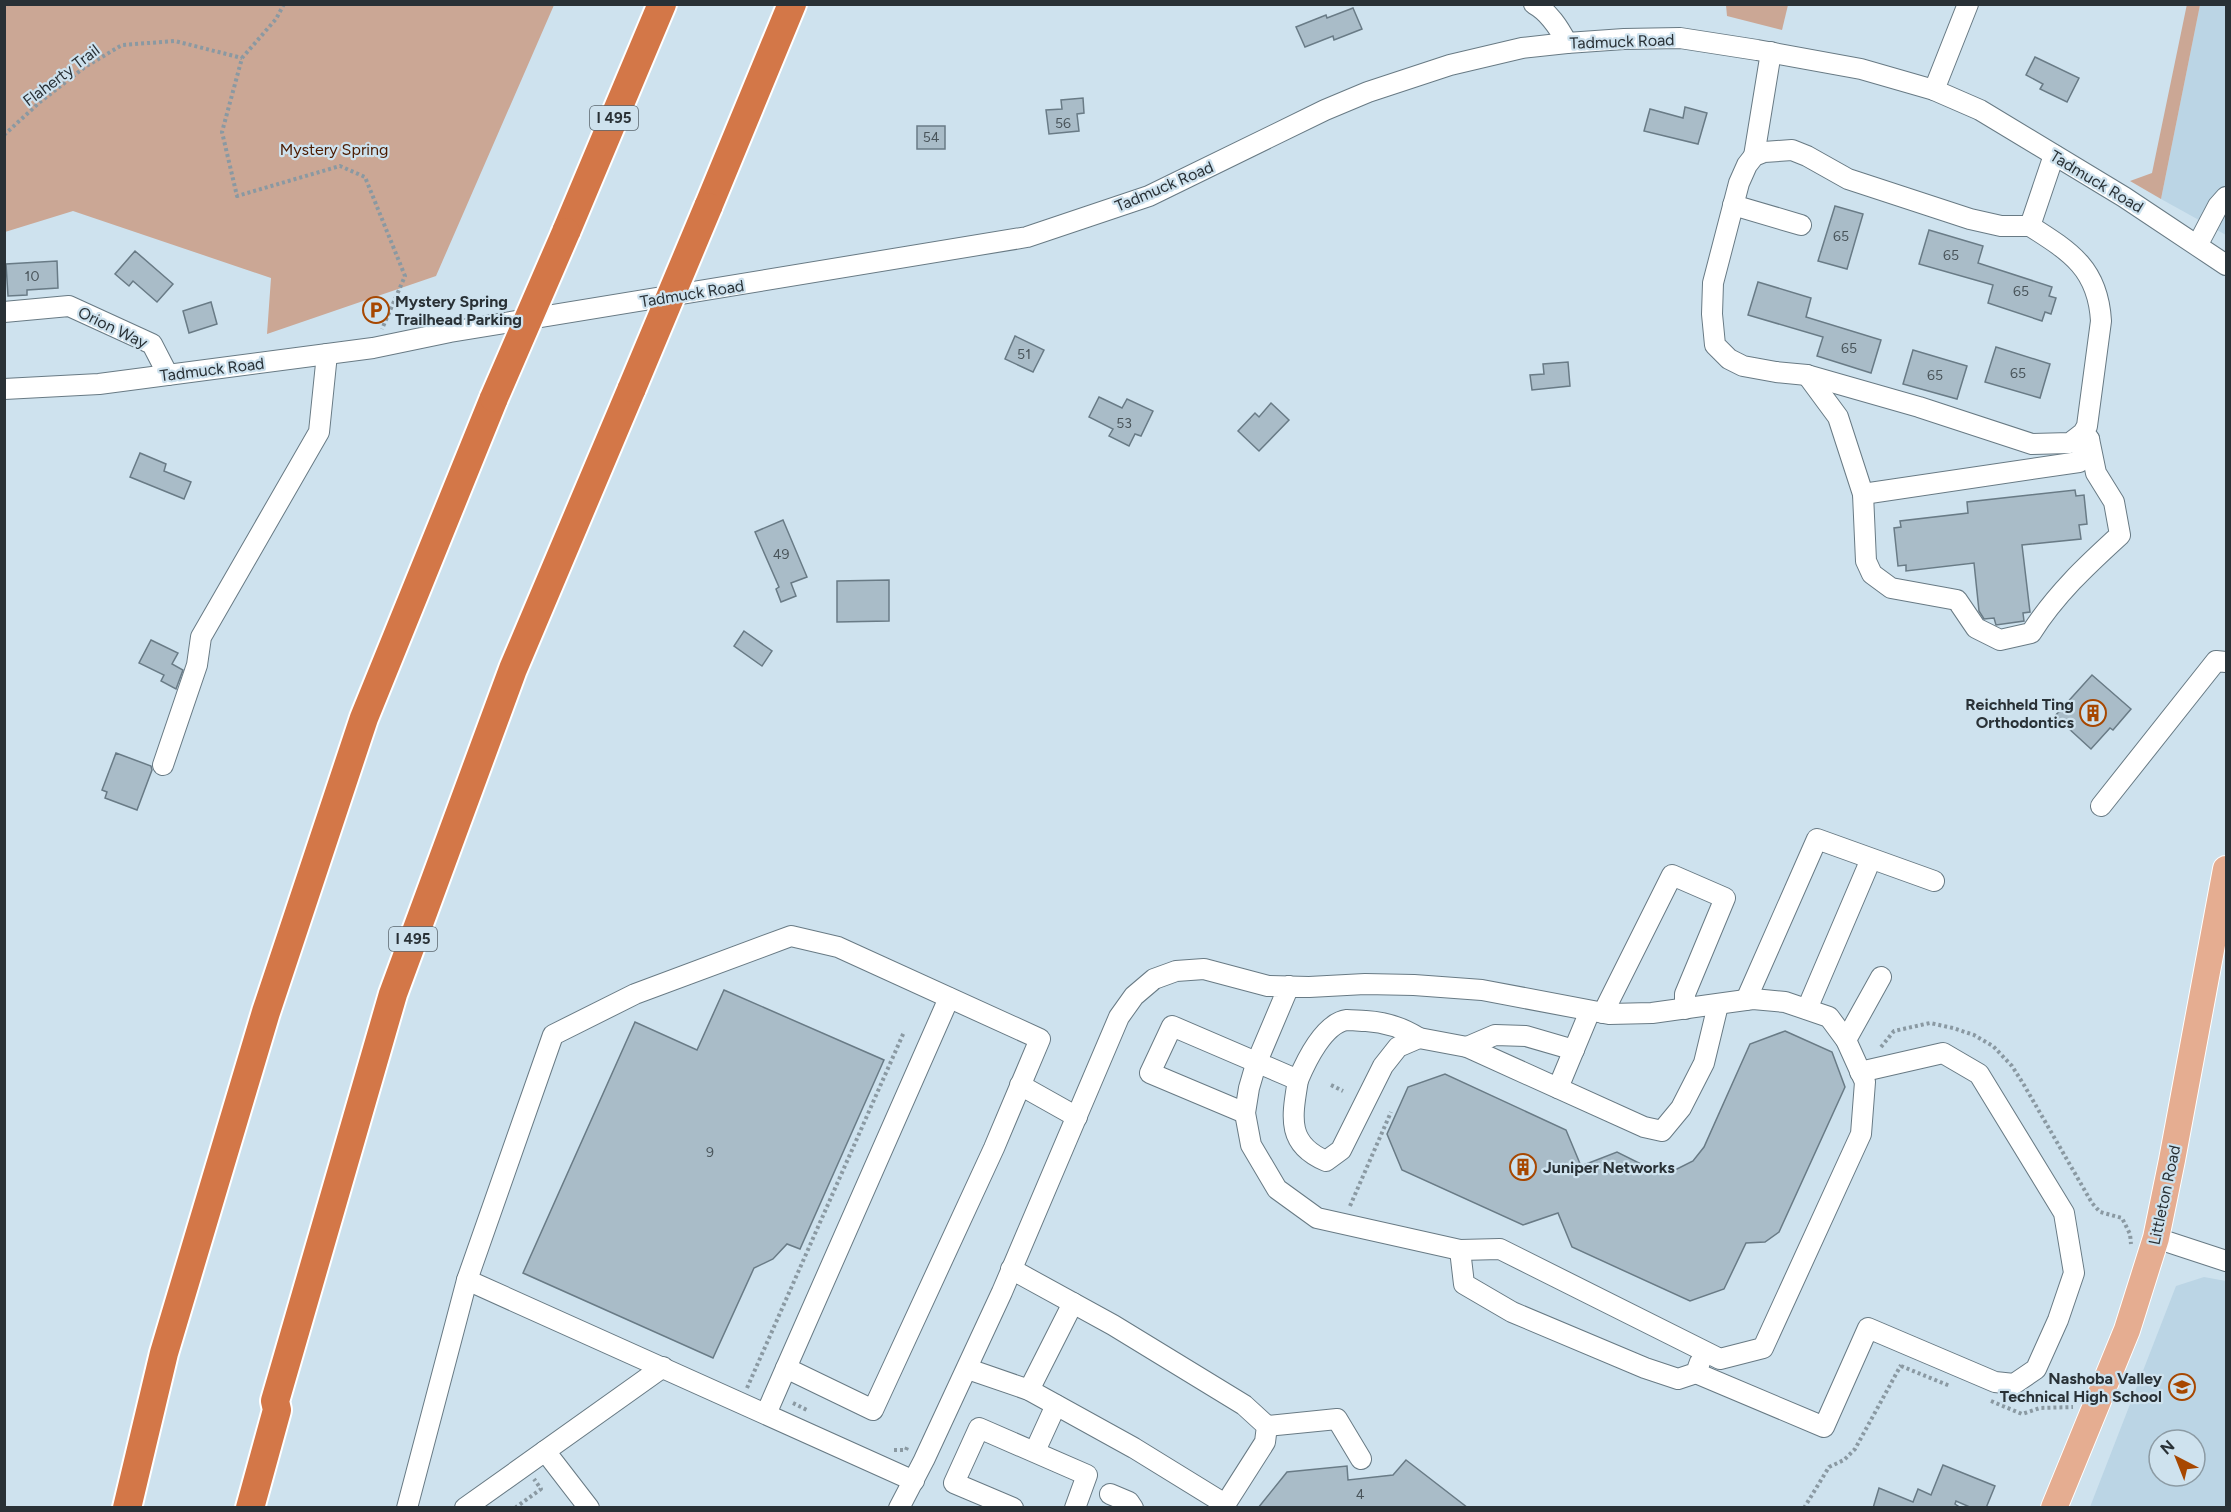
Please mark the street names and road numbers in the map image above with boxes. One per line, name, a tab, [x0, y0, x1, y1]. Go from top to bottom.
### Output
street label: Tadmuck Road	[1569, 30, 1675, 53]
street label: Flaherty Trail	[19, 41, 103, 110]
road number: I 495	[590, 106, 638, 130]
street label: Tadmuck Road	[2047, 146, 2147, 217]
street label: Tadmuck Road	[1112, 157, 1216, 216]
street label: Tadmuck Road	[639, 276, 745, 311]
street label: Orion Way	[75, 302, 151, 353]
street label: Tadmuck Road	[159, 354, 265, 385]
road number: I 495	[389, 927, 437, 951]
street label: Littleton Road	[2145, 1144, 2184, 1247]

